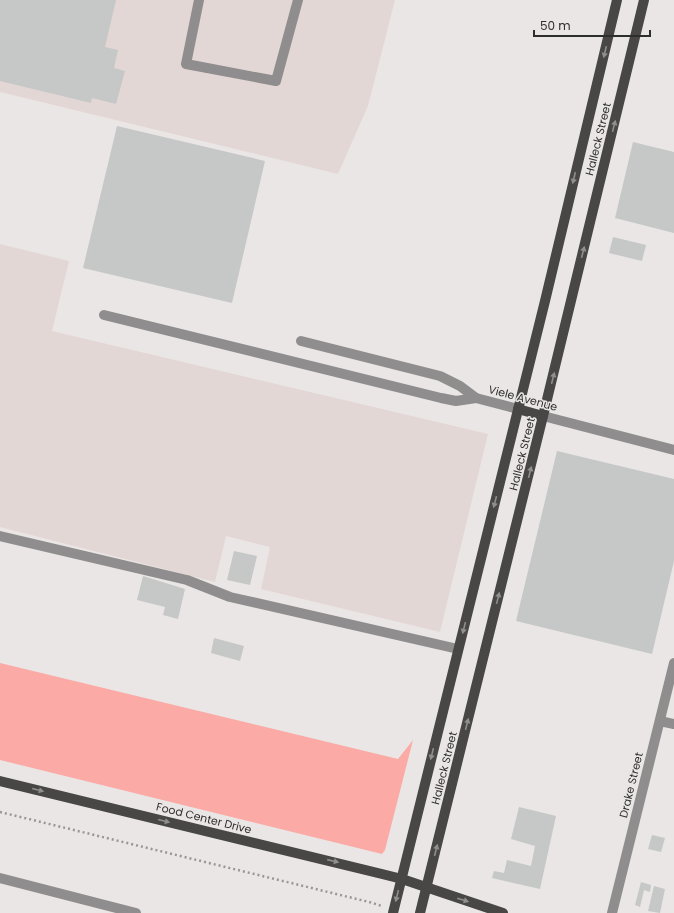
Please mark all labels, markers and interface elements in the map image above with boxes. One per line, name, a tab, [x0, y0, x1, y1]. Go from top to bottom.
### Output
scale bar	[534, 12, 650, 38]
text: 50 m	[540, 17, 571, 34]
one-way arrow	[601, 45, 607, 58]
street label: Halleck Street	[581, 101, 615, 177]
one-way arrow	[611, 120, 617, 132]
one-way arrow	[571, 172, 577, 184]
one-way arrow	[581, 246, 587, 258]
one-way arrow	[550, 372, 556, 385]
street label: Viele Avenue	[487, 381, 559, 415]
street label: Halleck Street	[505, 416, 539, 492]
one-way arrow	[527, 465, 533, 478]
one-way arrow	[491, 495, 497, 508]
one-way arrow	[496, 592, 502, 604]
one-way arrow	[460, 622, 466, 634]
one-way arrow	[465, 718, 471, 730]
street label: Halleck Street	[427, 730, 461, 806]
one-way arrow	[429, 748, 435, 760]
street label: Drake Street	[615, 751, 647, 819]
one-way arrow	[32, 788, 44, 794]
street label: Food Center Drive	[155, 798, 254, 838]
one-way arrow	[158, 818, 170, 824]
one-way arrow	[433, 844, 439, 856]
one-way arrow	[326, 859, 339, 865]
one-way arrow	[394, 890, 400, 902]
one-way arrow	[457, 897, 469, 903]

